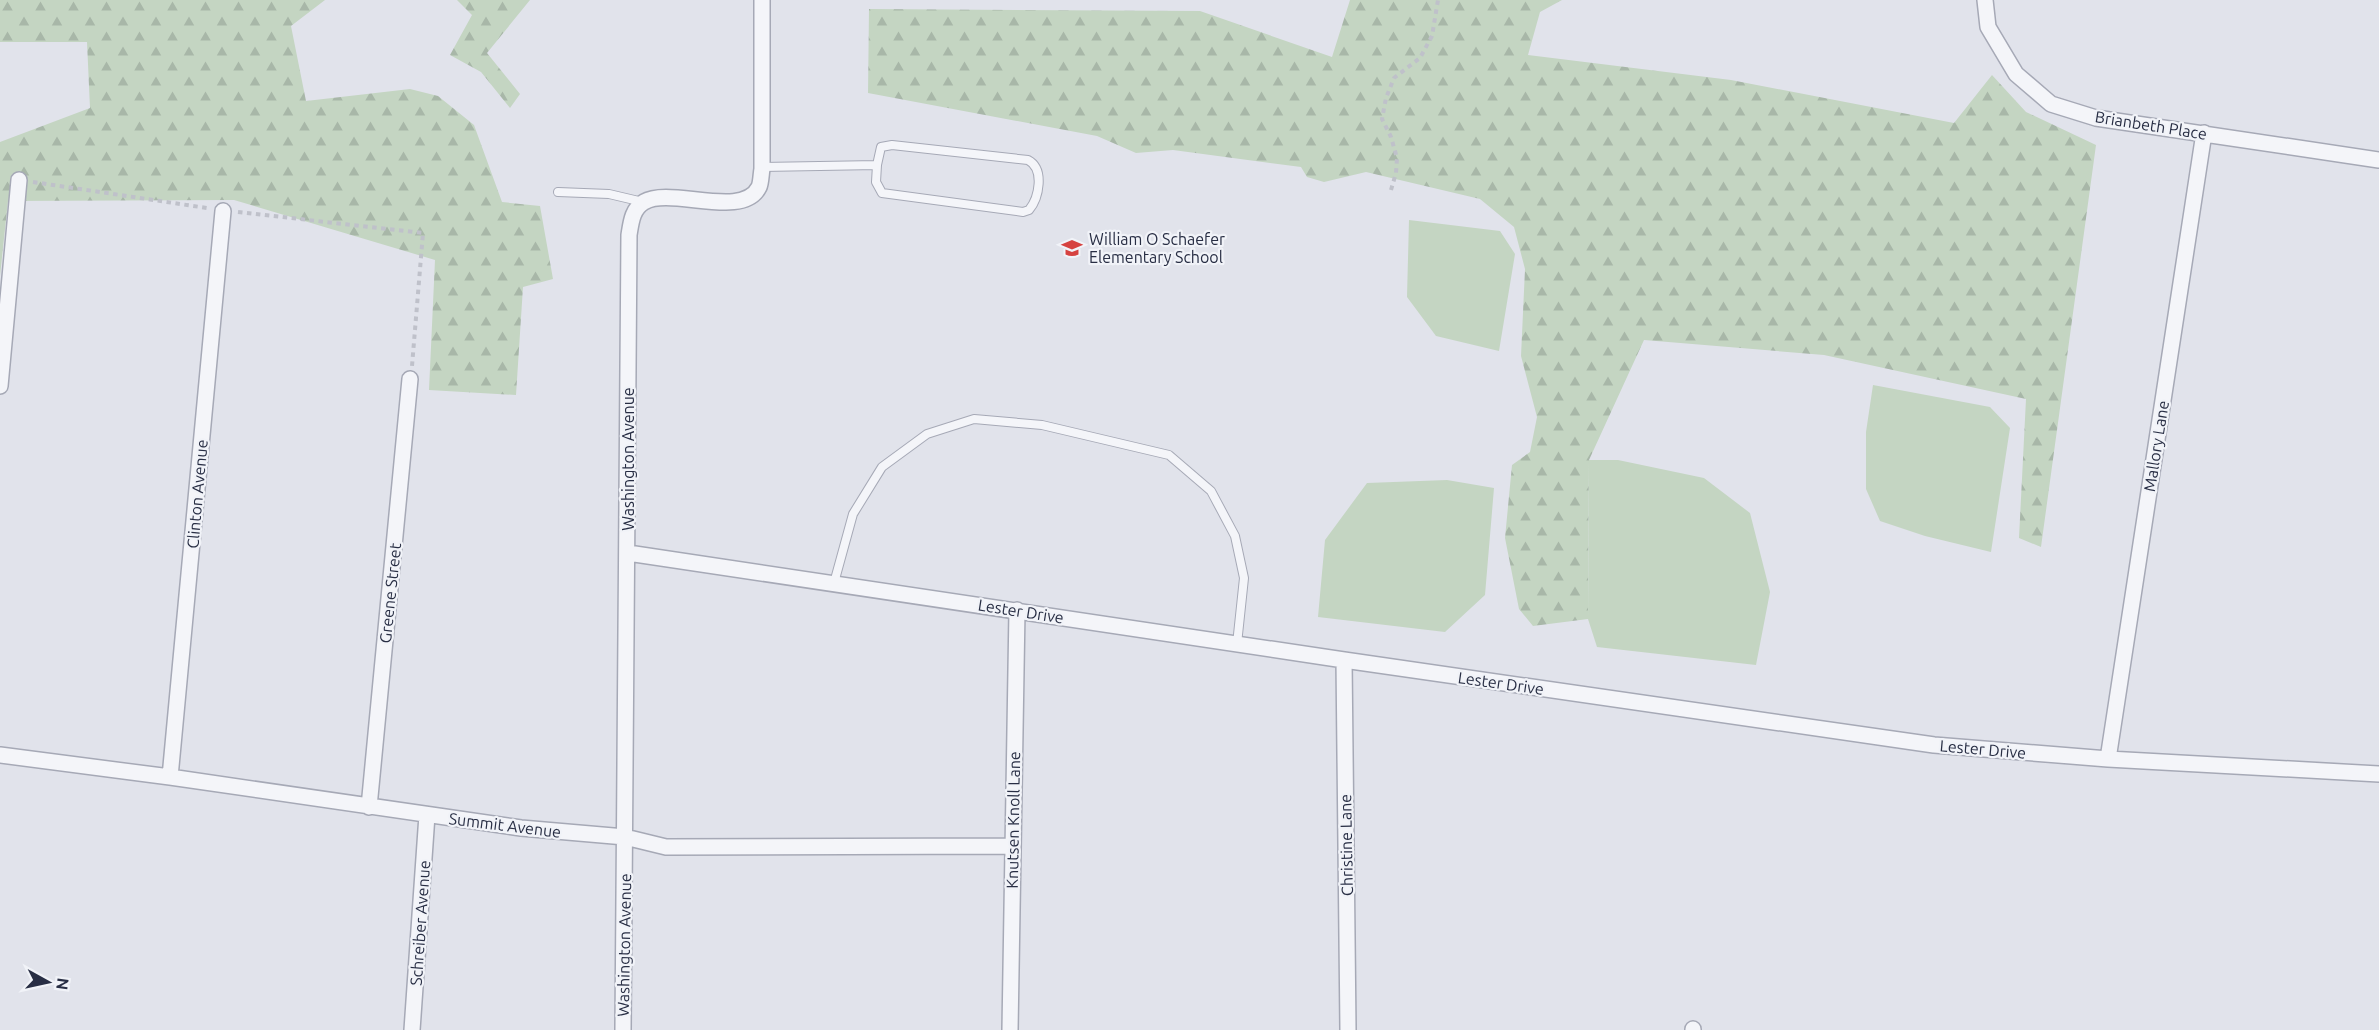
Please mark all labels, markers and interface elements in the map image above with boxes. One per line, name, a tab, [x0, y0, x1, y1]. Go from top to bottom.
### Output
street label: Brianbeth Place	[2094, 107, 2208, 143]
place label: William O Schaefer Elementary School	[1089, 230, 1225, 266]
school or university icon: William O Schaefer Elementary School	[1060, 236, 1084, 260]
street label: Washington Avenue	[619, 387, 637, 531]
street label: Mallory Lane	[2140, 399, 2172, 493]
street label: Clinton Avenue	[183, 439, 211, 549]
street label: Greene Street	[376, 541, 404, 644]
street label: Lester Drive	[977, 595, 1065, 627]
street label: Lester Drive	[1457, 668, 1545, 698]
street label: Lester Drive	[1939, 736, 2027, 762]
street label: Knutsen Knoll Lane	[1003, 751, 1023, 889]
street label: Christine Lane	[1336, 794, 1356, 896]
street label: Summit Avenue	[448, 809, 562, 841]
street label: Schreiber Avenue	[407, 860, 433, 986]
street label: Washington Avenue	[614, 873, 634, 1017]
north arrow	[18, 952, 78, 1012]
text: N	[53, 977, 73, 991]

